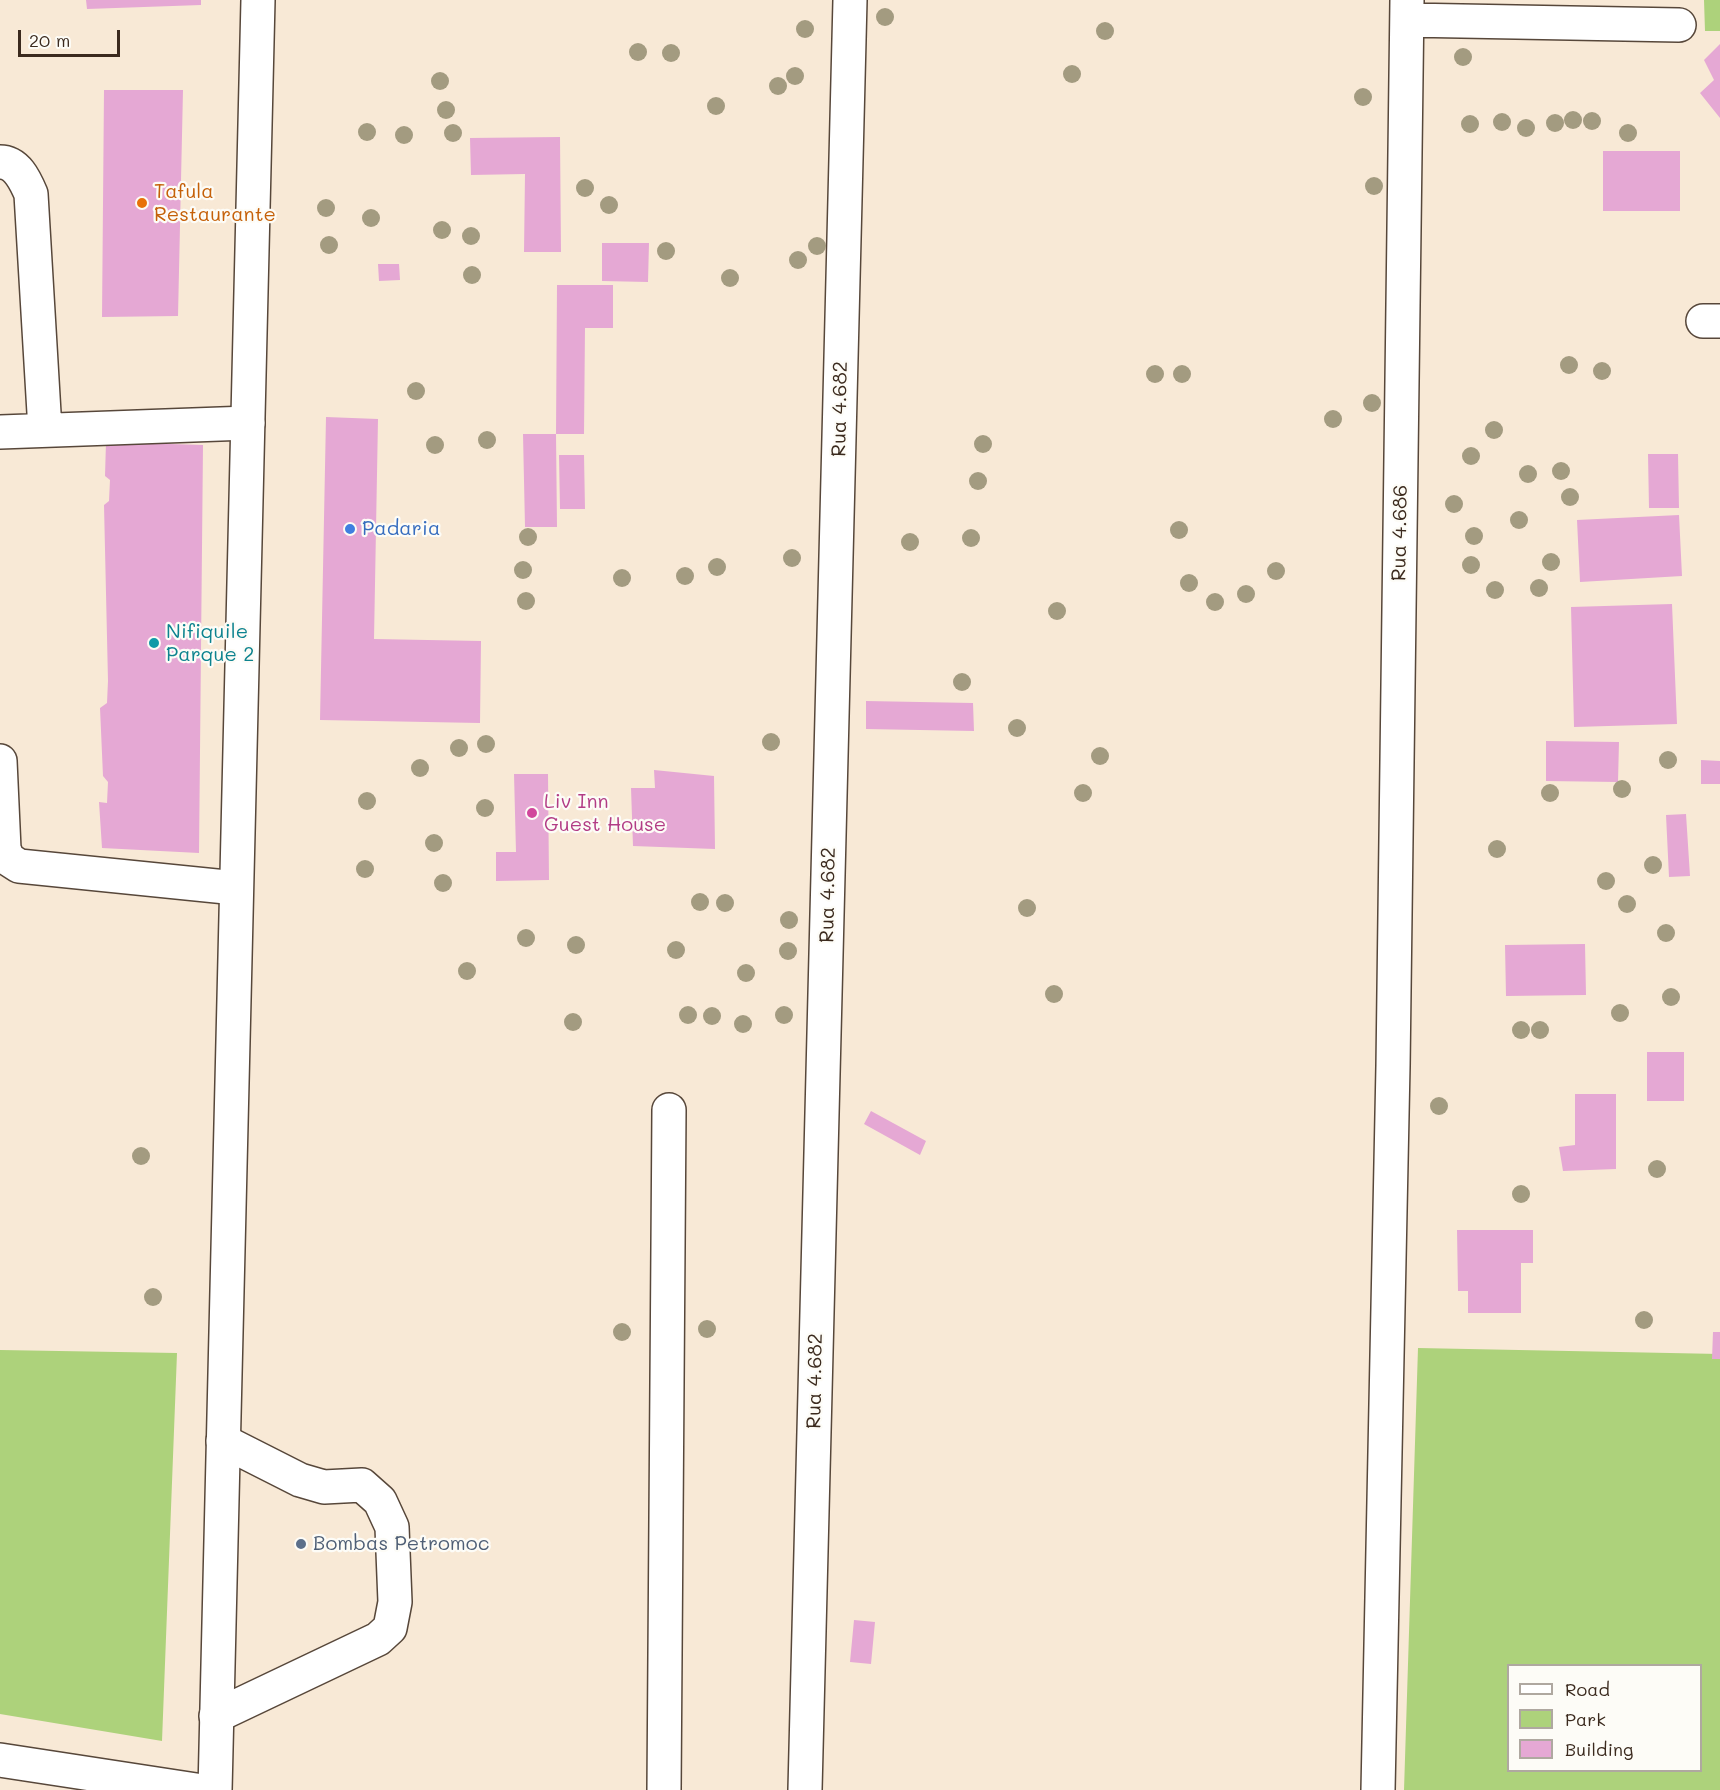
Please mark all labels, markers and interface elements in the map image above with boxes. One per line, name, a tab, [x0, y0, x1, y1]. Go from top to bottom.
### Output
scale bar	[21, 18, 123, 56]
text: 20 m	[29, 28, 70, 52]
place label: Tafula Restaurante	[154, 180, 276, 227]
marker: Tafula Restaurante	[135, 196, 149, 210]
street label: Rua 4.682	[827, 361, 853, 457]
street label: Rua 4.686	[1387, 485, 1413, 581]
place label: Padaria	[362, 517, 440, 541]
marker: Padaria	[343, 522, 357, 536]
place label: Nifiquile Parque 2	[166, 620, 254, 667]
marker: Nifiquile Parque 2	[147, 636, 161, 650]
place label: Liv Inn Guest House	[544, 790, 666, 837]
marker: Liv Inn Guest House	[525, 806, 539, 820]
street label: Rua 4.682	[815, 847, 841, 943]
street label: Rua 4.682	[802, 1333, 828, 1429]
place label: Bombas Petromoc	[313, 1532, 489, 1556]
marker: Bombas Petromoc	[294, 1537, 308, 1551]
legend	[1507, 1664, 1702, 1772]
text: Road	[1565, 1677, 1610, 1701]
text: Park	[1565, 1707, 1606, 1731]
text: Building	[1565, 1737, 1633, 1761]

